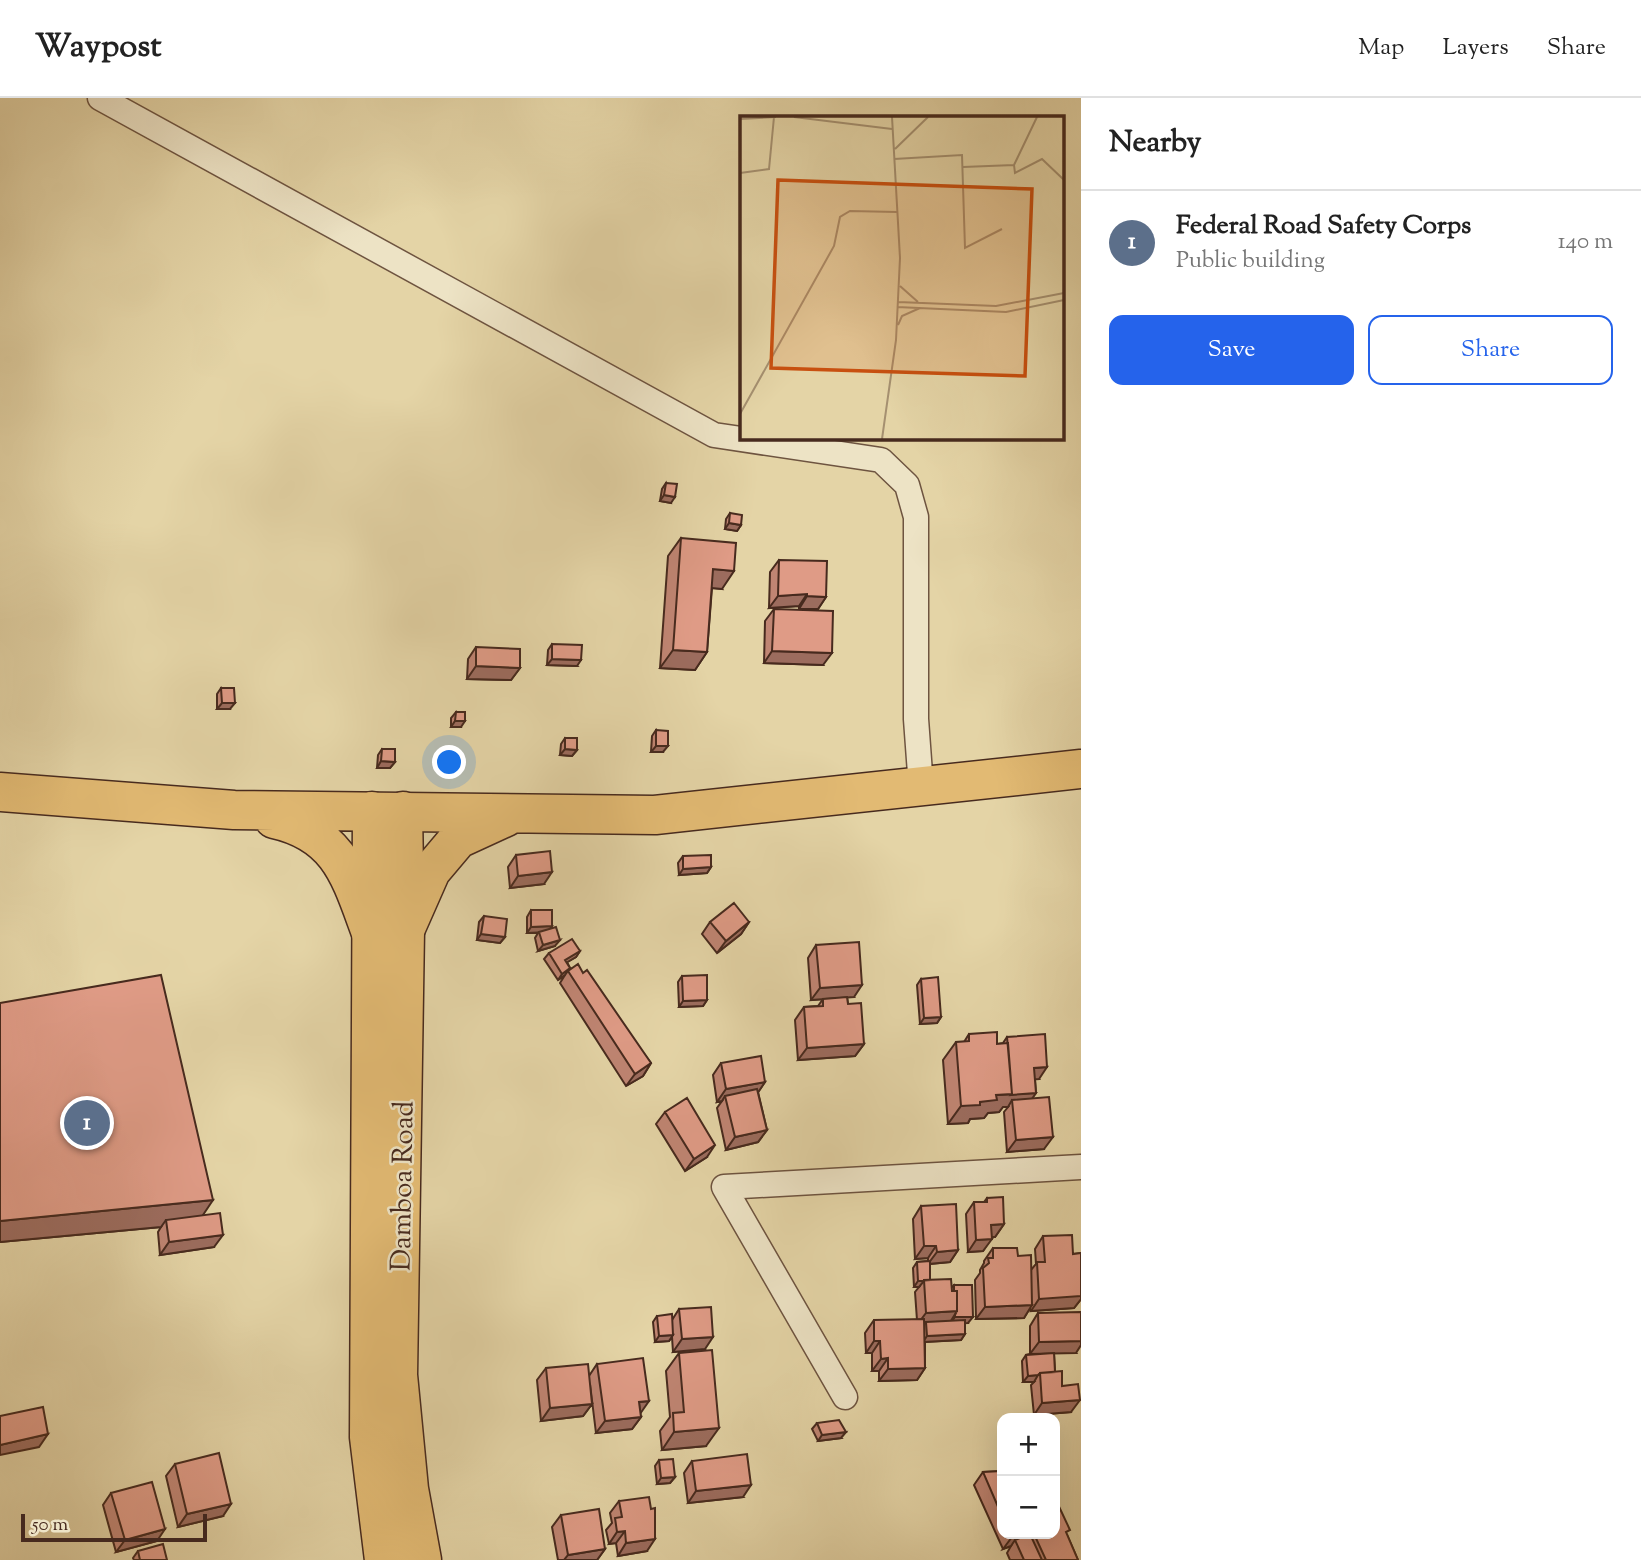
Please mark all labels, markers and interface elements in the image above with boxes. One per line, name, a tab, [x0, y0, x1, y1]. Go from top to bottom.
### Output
text: Waypost	[35, 24, 162, 72]
text: Map	[1358, 31, 1404, 65]
text: Layers	[1442, 31, 1509, 65]
text: Share	[1547, 31, 1606, 65]
inset map	[740, 116, 1064, 439]
text: Nearby	[1109, 122, 1201, 165]
text: Federal Road Safety Corps	[1176, 208, 1471, 245]
text: 1	[1128, 226, 1136, 259]
text: 140 m	[1558, 226, 1613, 259]
text: Public building	[1176, 245, 1325, 278]
button: Save	[1109, 315, 1354, 385]
button: Share	[1368, 315, 1613, 385]
your location	[432, 745, 466, 779]
pin: 1	[64, 1097, 110, 1149]
street label: Damboa Road	[383, 1100, 425, 1272]
map controls	[997, 1413, 1060, 1539]
button: +	[997, 1413, 1060, 1476]
button: −	[997, 1476, 1060, 1539]
scale bar	[21, 1511, 206, 1543]
text: 50 m	[32, 1512, 68, 1539]

